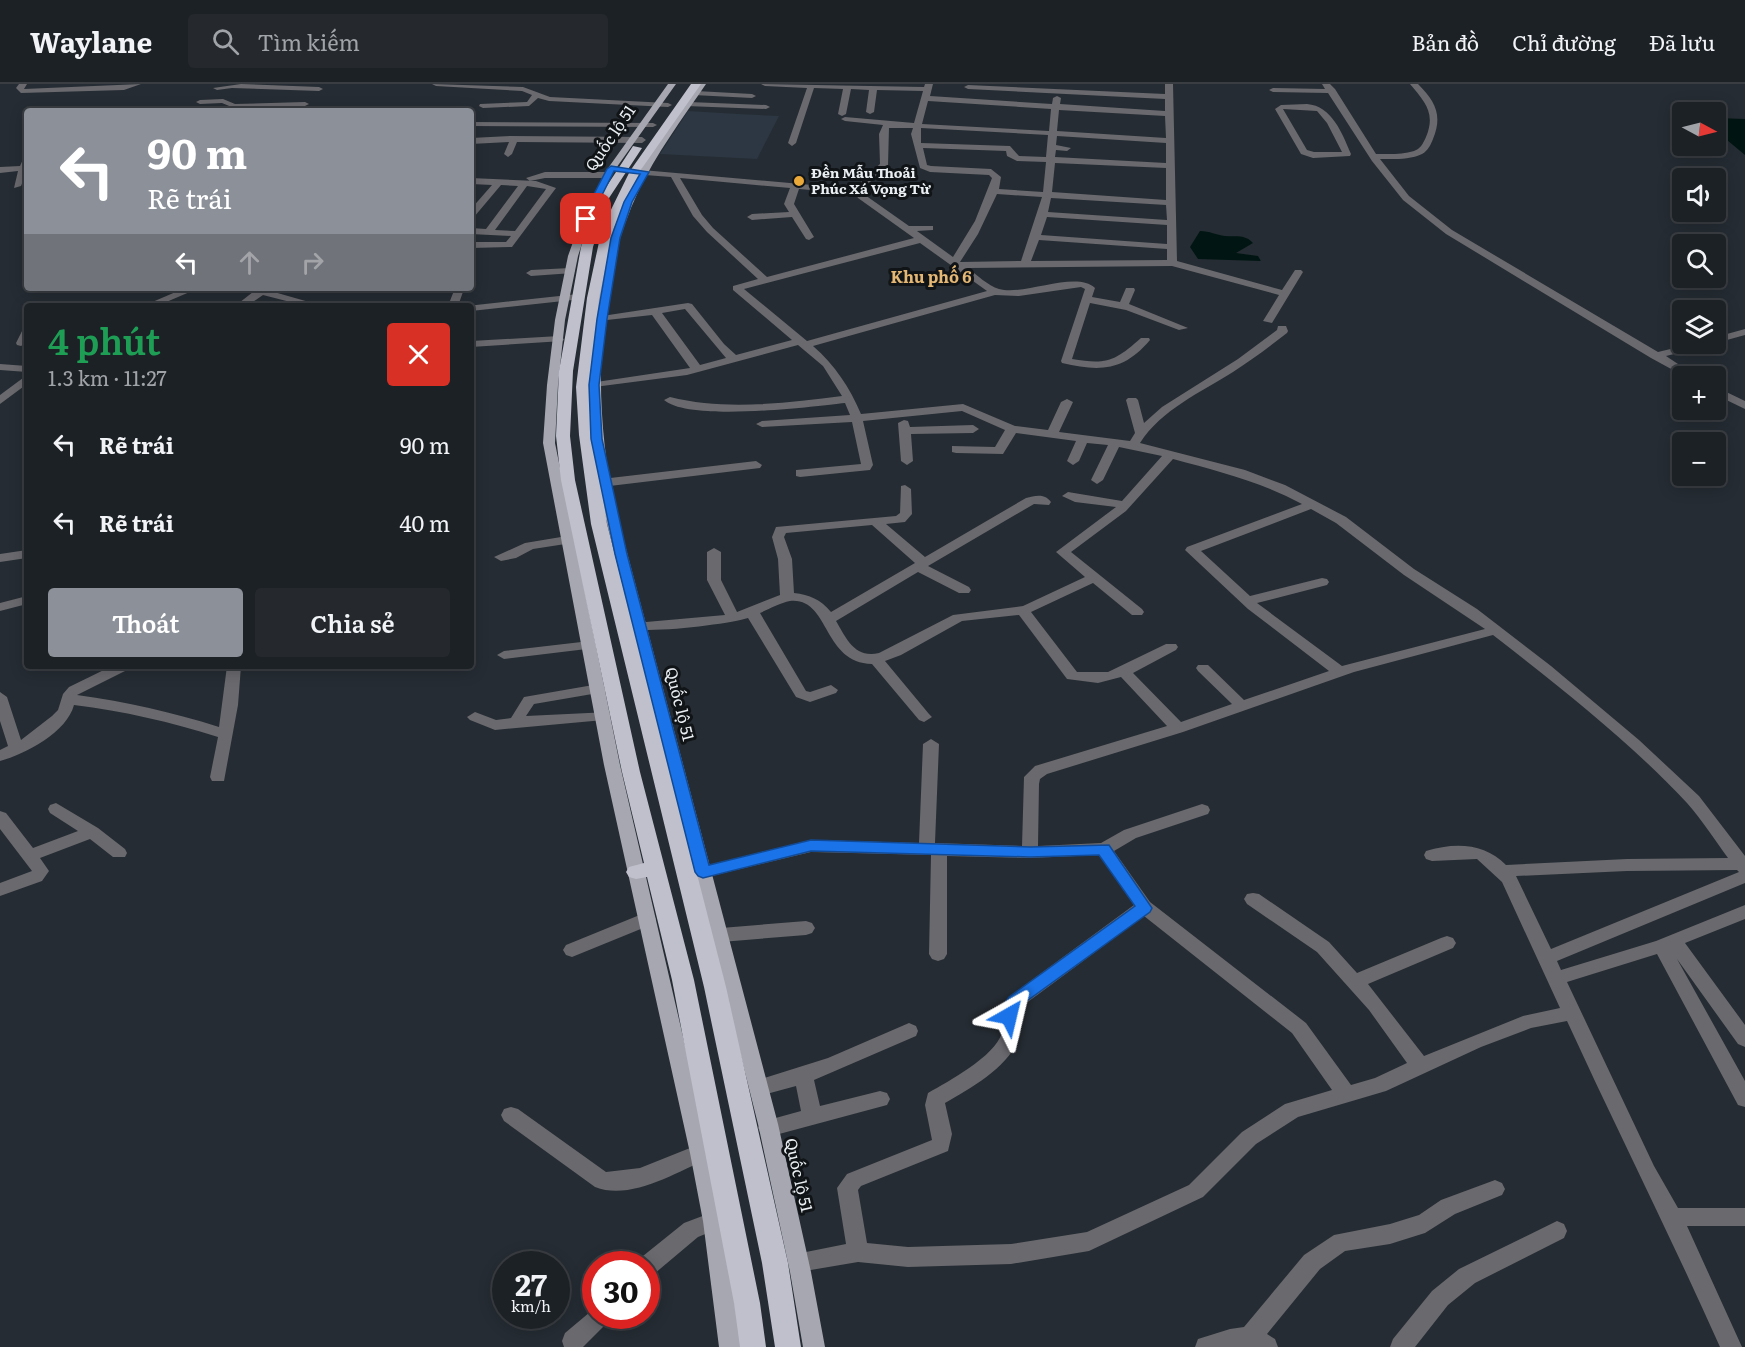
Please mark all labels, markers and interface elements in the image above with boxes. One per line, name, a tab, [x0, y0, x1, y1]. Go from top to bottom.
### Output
search box	[188, 14, 608, 68]
text: Waylane	[30, 20, 152, 62]
icon: search	[209, 25, 242, 58]
text: Tìm kiếm	[257, 25, 360, 58]
text: Bản đồ	[1412, 26, 1479, 57]
text: Chỉ đường	[1512, 26, 1616, 57]
text: Đã lưu	[1649, 26, 1715, 57]
street label: Quốc lộ 51	[578, 99, 640, 175]
north arrow	[1672, 102, 1726, 156]
map controls	[1672, 102, 1726, 486]
text: 90 m	[147, 120, 247, 182]
icon: left	[48, 132, 126, 210]
place label: Đền Mẫu Thoải Phúc Xá Vọng Từ	[811, 162, 931, 198]
button: sound	[1672, 168, 1726, 222]
marker: Đền Mẫu Thoải Phúc Xá Vọng Từ	[792, 174, 806, 188]
text: Rẽ trái	[147, 177, 232, 217]
pin	[560, 193, 611, 244]
icon: arrive	[569, 202, 602, 235]
button: search	[1672, 234, 1726, 288]
icon: left	[170, 246, 203, 279]
icon: ahead	[233, 246, 266, 279]
icon: right	[296, 246, 329, 279]
district label: Khu phố 6	[890, 264, 972, 288]
button: layers	[1672, 300, 1726, 354]
text: 4 phút	[48, 313, 161, 366]
button: close	[387, 323, 450, 386]
text: 1.3 km · 11:27	[48, 362, 167, 392]
button: +	[1672, 366, 1726, 420]
icon: left	[48, 428, 81, 461]
text: Rẽ trái	[99, 428, 174, 461]
text: 90 m	[400, 428, 450, 461]
button: −	[1672, 432, 1726, 486]
icon: left	[48, 506, 81, 539]
text: Rẽ trái	[99, 506, 174, 539]
text: 40 m	[399, 506, 450, 539]
button: Thoát	[48, 588, 243, 657]
button: Chia sẻ	[255, 588, 450, 657]
street label: Quốc lộ 51	[660, 664, 702, 744]
position arrow	[977, 984, 1041, 1048]
street label: Quốc lộ 51	[780, 1135, 820, 1215]
speed limit sign: 30	[582, 1251, 660, 1329]
text: 27	[515, 1261, 547, 1305]
text: km/h	[511, 1294, 551, 1317]

